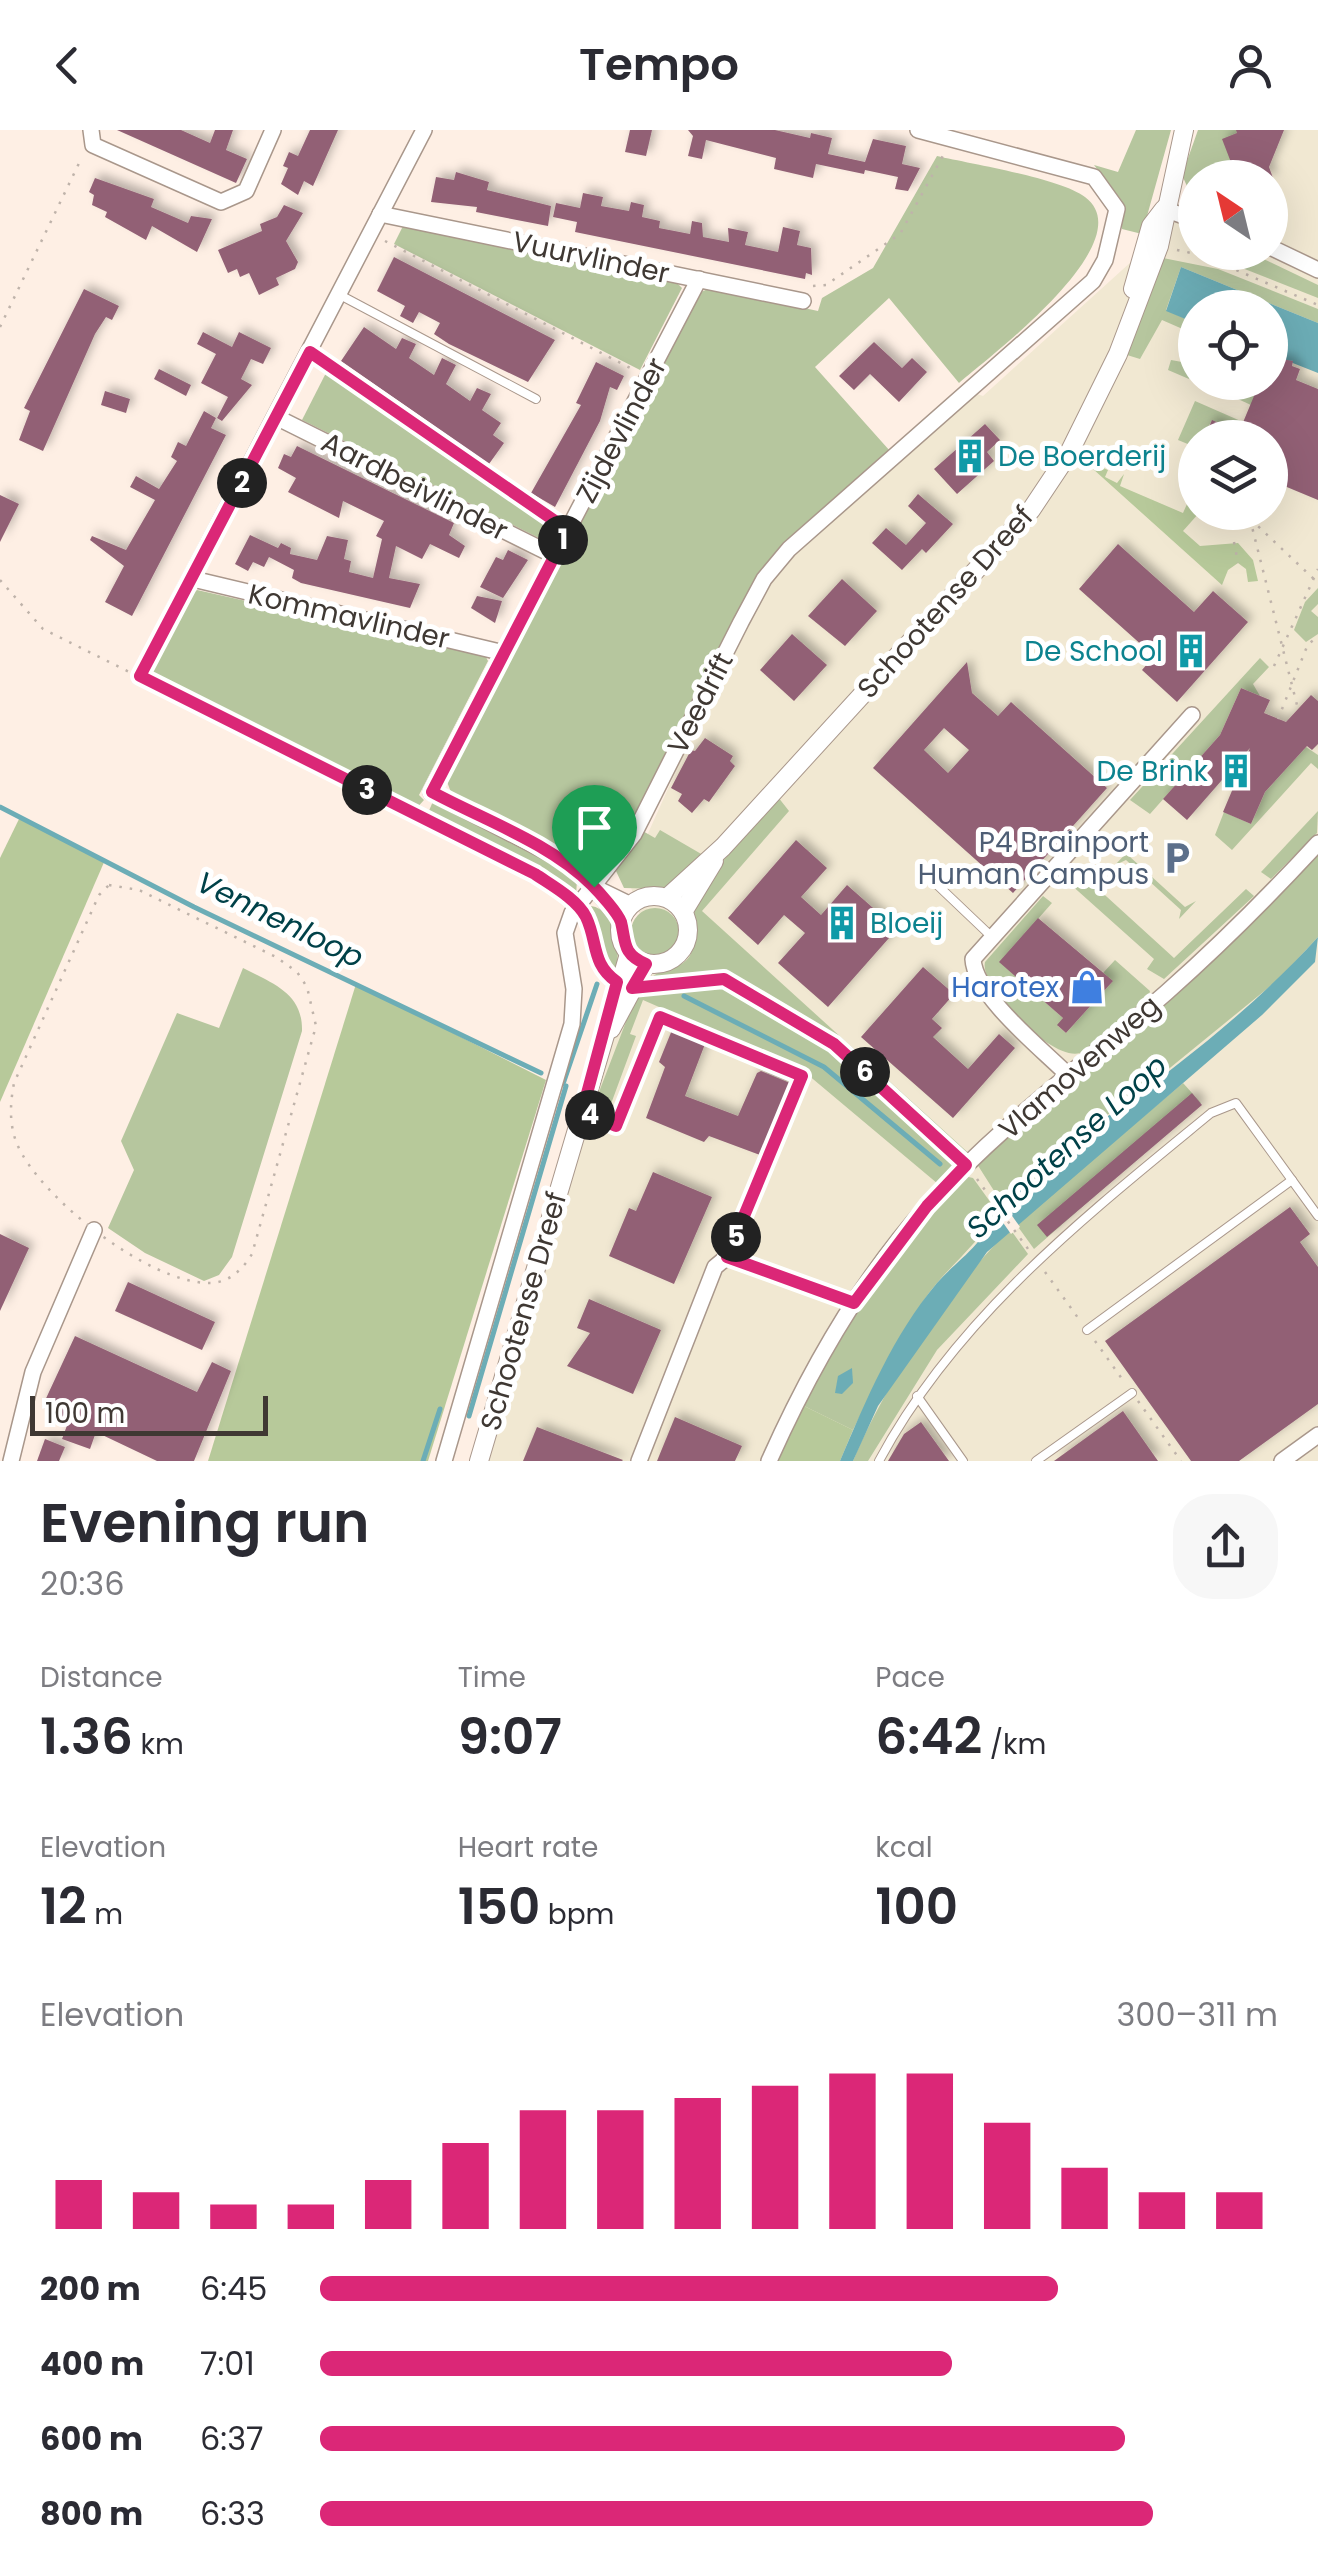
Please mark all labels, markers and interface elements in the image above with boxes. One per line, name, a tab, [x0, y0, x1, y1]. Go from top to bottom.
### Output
text: Tempo	[579, 33, 739, 96]
icon: back	[40, 38, 95, 93]
icon: person	[1223, 38, 1278, 93]
north arrow	[1178, 160, 1288, 270]
map controls	[1178, 160, 1288, 530]
street label: Vuurvlinder	[509, 222, 673, 293]
button: locate	[1178, 290, 1288, 400]
street label: Zijdevlinder	[567, 351, 676, 510]
button: layers	[1178, 420, 1288, 530]
street label: Aardbeivlinder	[315, 423, 515, 550]
building icon: De Boerderij	[951, 437, 989, 475]
place label: De Boerderij	[998, 437, 1166, 476]
pin: 2	[217, 458, 267, 508]
text: 2	[234, 463, 250, 502]
street label: Schootense Dreef	[848, 498, 1042, 707]
pin: 1	[538, 515, 588, 565]
text: 1	[558, 520, 568, 559]
street label: Kommavlinder	[244, 574, 453, 659]
place label: De School	[1024, 632, 1163, 671]
building icon: De School	[1172, 632, 1210, 670]
street label: Veedrift	[658, 646, 743, 761]
place label: De Brink	[1097, 752, 1209, 791]
building icon: De Brink	[1217, 752, 1255, 790]
pin: 3	[342, 765, 392, 815]
text: 3	[359, 770, 375, 809]
pin	[552, 785, 637, 888]
icon: arrive	[567, 800, 622, 855]
place label: P4 Brainport Human Campus	[918, 823, 1149, 894]
parking icon: P4 Brainport Human Campus	[1158, 839, 1196, 877]
water label: Vennenloop	[189, 861, 371, 979]
building icon: Bloeij	[823, 904, 861, 942]
place label: Bloeij	[870, 904, 943, 943]
place label: Harotex	[951, 968, 1060, 1007]
shop icon: Harotex	[1068, 968, 1106, 1006]
street label: Vlamovenweg	[990, 986, 1168, 1148]
water label: Schootense Loop	[957, 1045, 1176, 1249]
pin: 6	[840, 1047, 890, 1097]
text: 6	[856, 1052, 874, 1091]
pin: 4	[565, 1090, 615, 1140]
text: 4	[581, 1095, 599, 1134]
street label: Schootense Dreef	[471, 1187, 576, 1435]
pin: 5	[711, 1212, 761, 1262]
text: 5	[727, 1217, 745, 1256]
scale bar	[30, 1391, 268, 1436]
text: 100 m	[45, 1394, 125, 1433]
text: Evening run	[40, 1484, 369, 1561]
button: share	[1173, 1494, 1278, 1599]
text: 20:36	[40, 1561, 124, 1606]
text: Distance	[40, 1658, 163, 1697]
text: Time	[458, 1658, 526, 1697]
text: Pace	[875, 1658, 945, 1697]
text: 1.36	[40, 1701, 133, 1772]
text: 9:07	[458, 1701, 562, 1772]
text: 6:42	[875, 1701, 982, 1772]
text: km	[133, 1725, 184, 1764]
text: /km	[982, 1725, 1046, 1764]
text: Elevation	[40, 1828, 166, 1867]
text: Heart rate	[458, 1828, 598, 1867]
text: kcal	[875, 1828, 933, 1867]
text: 12	[40, 1871, 87, 1942]
text: 150	[458, 1871, 540, 1942]
text: 100	[875, 1871, 958, 1942]
text: m	[87, 1895, 123, 1934]
text: bpm	[540, 1895, 614, 1934]
text: Elevation	[40, 1992, 184, 2037]
text: 300–311 m	[1116, 1992, 1278, 2037]
text: 200 m	[40, 2266, 141, 2311]
text: 6:45	[200, 2266, 267, 2311]
text: 400 m	[40, 2341, 144, 2386]
text: 7:01	[200, 2341, 255, 2386]
text: 600 m	[40, 2416, 143, 2461]
text: 6:37	[200, 2416, 263, 2461]
text: 800 m	[40, 2491, 143, 2536]
text: 6:33	[200, 2491, 265, 2536]

